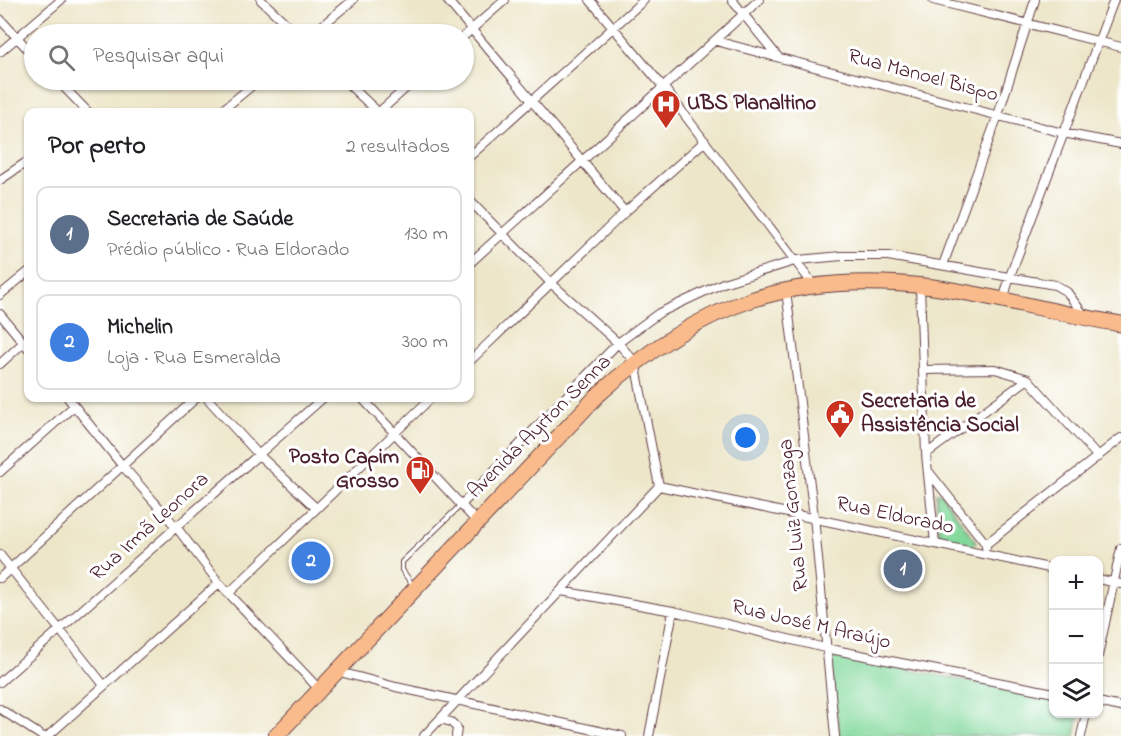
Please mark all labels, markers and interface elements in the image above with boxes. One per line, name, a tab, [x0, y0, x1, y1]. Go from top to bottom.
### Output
search box	[24, 24, 474, 90]
icon: search	[45, 41, 78, 74]
text: Pesquisar aqui	[93, 41, 224, 73]
street label: Rua Manoel Bispo	[844, 41, 1002, 111]
hospital icon: UBS Planaltino	[650, 88, 682, 130]
place label: UBS Planaltino	[687, 89, 816, 119]
text: Por perto	[48, 128, 146, 166]
text: 2 resultados	[346, 133, 450, 162]
text: Secretaria de Saúde	[107, 204, 293, 236]
text: 1	[66, 220, 73, 249]
text: 130 m	[404, 220, 448, 249]
text: Prédio público · Rua Eldorado	[107, 236, 350, 265]
text: Michelin	[107, 312, 173, 344]
text: 2	[65, 328, 74, 357]
text: 300 m	[402, 328, 448, 357]
text: Loja · Rua Esmeralda	[107, 344, 281, 373]
street label: Avenida Ayrton Senna	[461, 348, 620, 507]
place label: Secretaria de Assistência Social	[861, 387, 1019, 441]
public building icon: Secretaria de Assistência Social	[824, 398, 856, 440]
your location	[731, 423, 760, 452]
street label: Rua Luiz Gonzaga	[771, 437, 819, 593]
place label: Posto Capim Grosso	[289, 443, 399, 497]
fuel station icon: Posto Capim Grosso	[404, 454, 436, 496]
street label: Rua Irmã Leonora	[84, 465, 216, 589]
street label: Rua Eldorado	[833, 489, 957, 543]
pin: 2	[292, 538, 330, 584]
pin: 1	[884, 546, 922, 592]
map controls	[1049, 556, 1103, 718]
button: +	[1049, 556, 1103, 610]
street label: Rua José M Araújo	[728, 592, 894, 658]
button: −	[1049, 610, 1103, 664]
button: layers	[1049, 664, 1103, 718]

